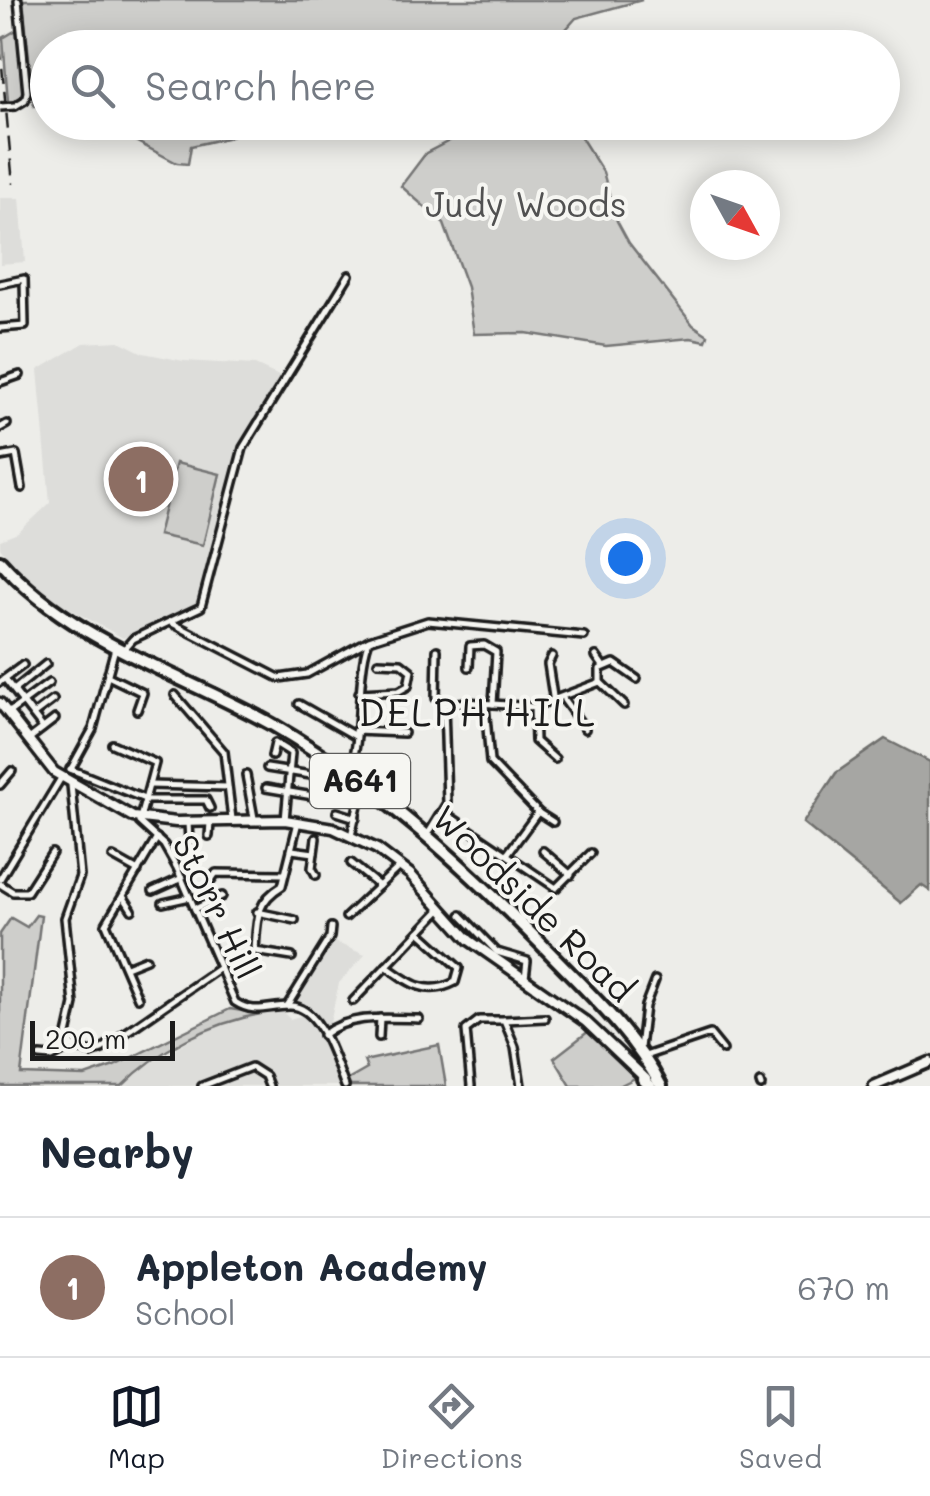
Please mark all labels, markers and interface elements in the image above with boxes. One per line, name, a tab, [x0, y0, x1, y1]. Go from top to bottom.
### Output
search box	[30, 30, 900, 140]
icon: search	[65, 58, 120, 113]
text: Search here	[145, 60, 376, 110]
north arrow	[690, 170, 780, 260]
park label: Judy Woods	[425, 180, 627, 226]
pin: 1	[108, 442, 174, 516]
your location	[600, 533, 651, 584]
district label: DELPH HILL	[358, 686, 598, 736]
road number: A641	[310, 754, 410, 808]
street label: Woodside Road	[423, 794, 645, 1011]
street label: Storr Hill	[163, 826, 273, 986]
scale bar	[30, 1016, 175, 1060]
text: 200 m	[45, 1020, 126, 1056]
text: Nearby	[40, 1124, 194, 1179]
text: Appleton Academy	[135, 1241, 488, 1291]
text: 1	[65, 1266, 80, 1308]
text: 670 m	[797, 1266, 890, 1308]
text: School	[135, 1291, 236, 1333]
tab: Map	[108, 1379, 165, 1475]
tab: Directions	[381, 1379, 523, 1475]
tab: Saved	[739, 1379, 822, 1475]

